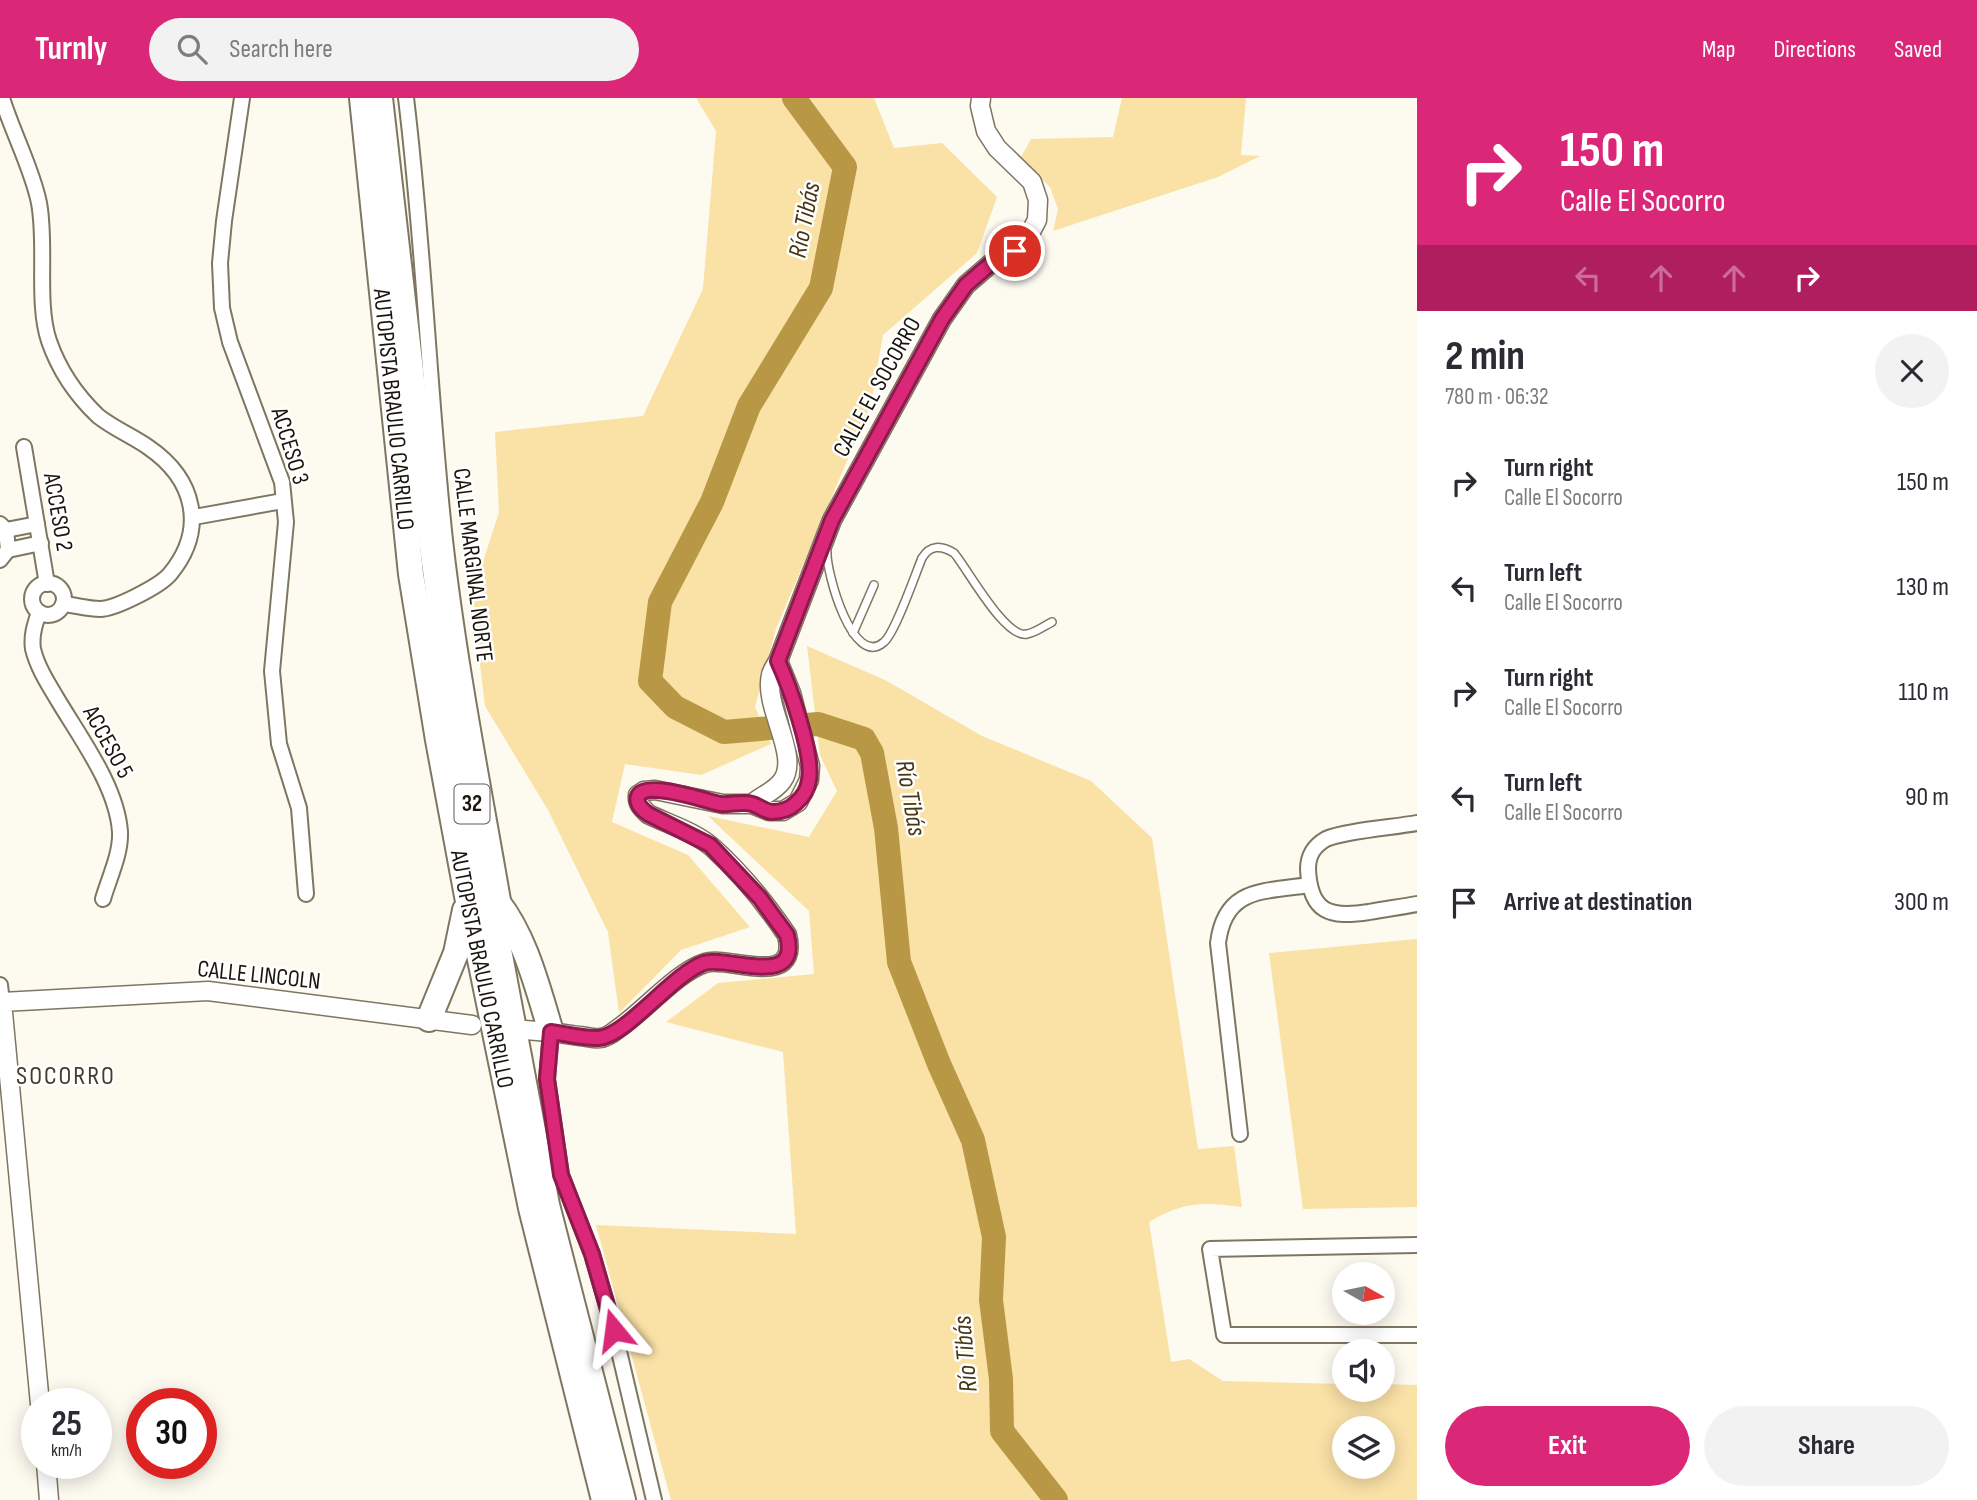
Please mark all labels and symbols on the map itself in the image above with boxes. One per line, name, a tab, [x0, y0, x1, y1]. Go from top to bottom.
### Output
water label: Río Tibás	[782, 180, 828, 260]
pin	[985, 221, 1045, 281]
street label: AUTOPISTA BRAULIO CARRILLO	[367, 286, 421, 531]
street label: CALLE EL SOCORRO	[827, 312, 927, 462]
street label: ACCESO 3	[264, 403, 315, 488]
street label: CALLE MARGINAL NORTE	[447, 466, 499, 664]
street label: ACCESO 2	[37, 470, 79, 553]
street label: ACCESO 5	[76, 700, 140, 783]
water label: Río Tibás	[888, 758, 932, 838]
road number: 32	[454, 784, 490, 824]
street label: AUTOPISTA BRAULIO CARRILLO	[444, 847, 521, 1091]
street label: CALLE LINCOLN	[196, 954, 322, 996]
district label: SOCORRO	[16, 1061, 116, 1092]
north arrow	[1332, 1262, 1395, 1325]
position arrow	[577, 1293, 651, 1367]
water label: Río Tibás	[947, 1315, 985, 1393]
speed limit sign: 30	[126, 1388, 217, 1479]

